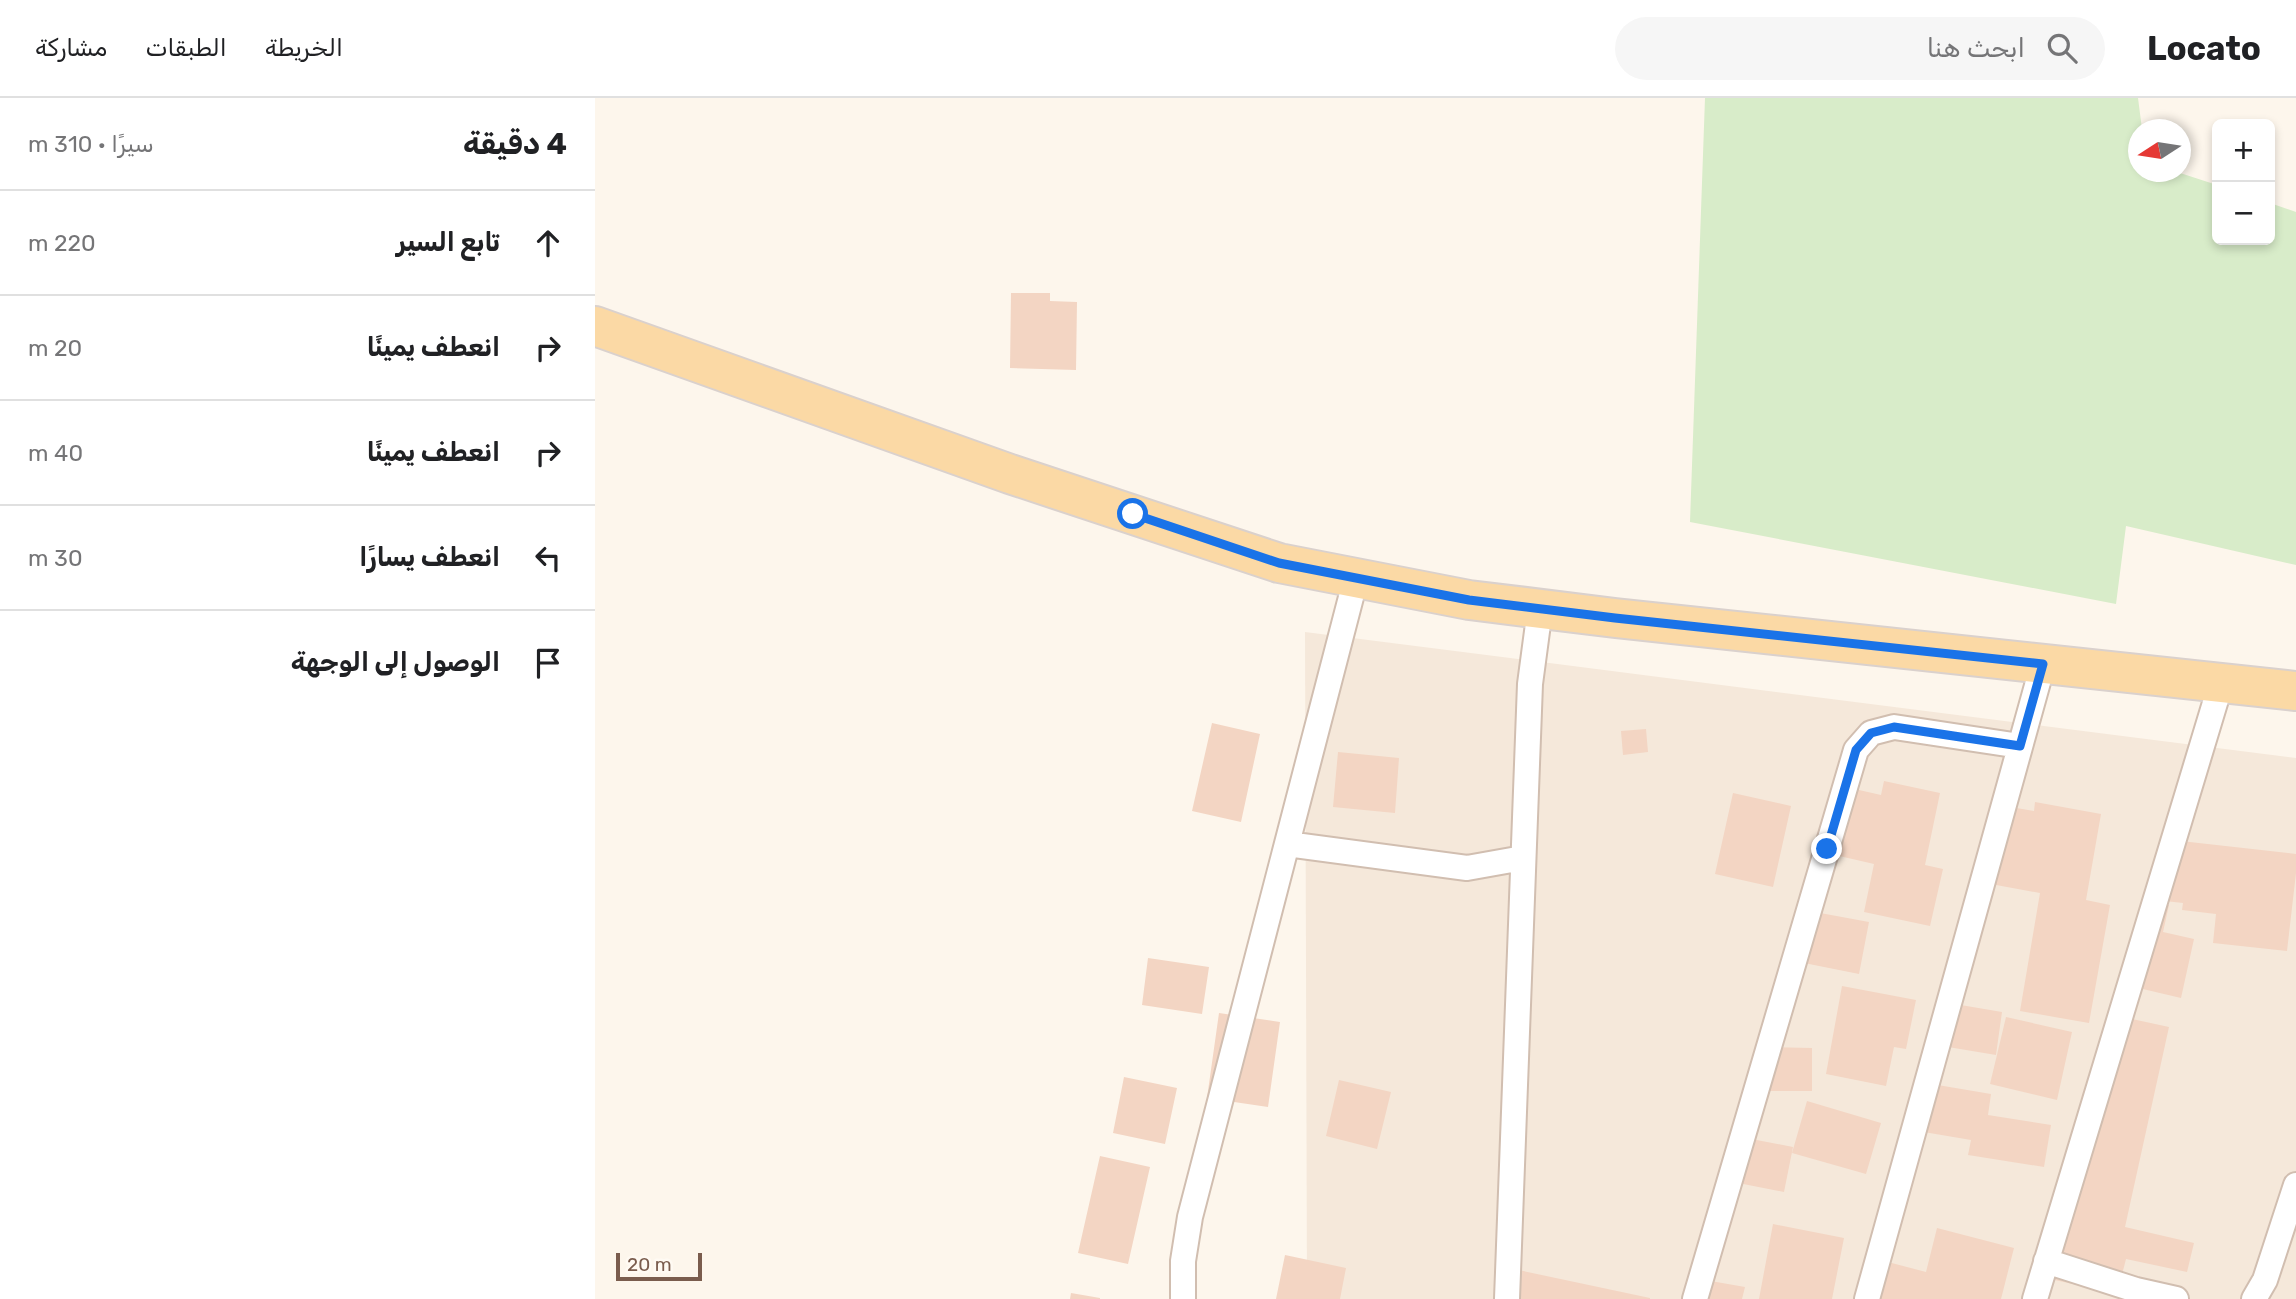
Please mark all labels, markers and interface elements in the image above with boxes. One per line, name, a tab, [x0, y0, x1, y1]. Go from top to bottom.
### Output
search box	[1615, 17, 2105, 80]
icon: search	[2043, 29, 2081, 67]
text: Locato	[2147, 29, 2261, 68]
text: ابحث هنا	[1927, 33, 2025, 64]
text: مشاركة	[35, 34, 107, 62]
text: الطبقات	[145, 34, 227, 62]
text: الخريطة	[265, 34, 343, 62]
north arrow	[2128, 119, 2191, 182]
map controls	[2212, 119, 2275, 245]
button: +	[2212, 119, 2275, 182]
text: 4 دقيقة	[463, 126, 567, 162]
text: سيرًا · 310 m	[28, 130, 154, 158]
button: −	[2212, 182, 2275, 245]
icon: ahead	[529, 224, 567, 262]
text: تابع السير	[396, 227, 500, 258]
text: 220 m	[28, 229, 96, 257]
icon: right	[529, 329, 567, 367]
text: انعطف يمينًا	[367, 332, 500, 363]
text: 20 m	[28, 334, 82, 362]
icon: right	[529, 434, 567, 472]
text: انعطف يمينًا	[367, 437, 500, 468]
text: 40 m	[28, 439, 83, 467]
route start	[1117, 498, 1148, 529]
icon: left	[529, 539, 567, 577]
text: انعطف يسارًا	[359, 542, 500, 573]
text: 30 m	[28, 544, 83, 572]
icon: arrive	[529, 644, 567, 682]
text: الوصول إلى الوجهة	[291, 647, 500, 678]
route end	[1811, 833, 1842, 864]
scale bar	[616, 1250, 702, 1282]
text: 20 m	[627, 1253, 672, 1276]

